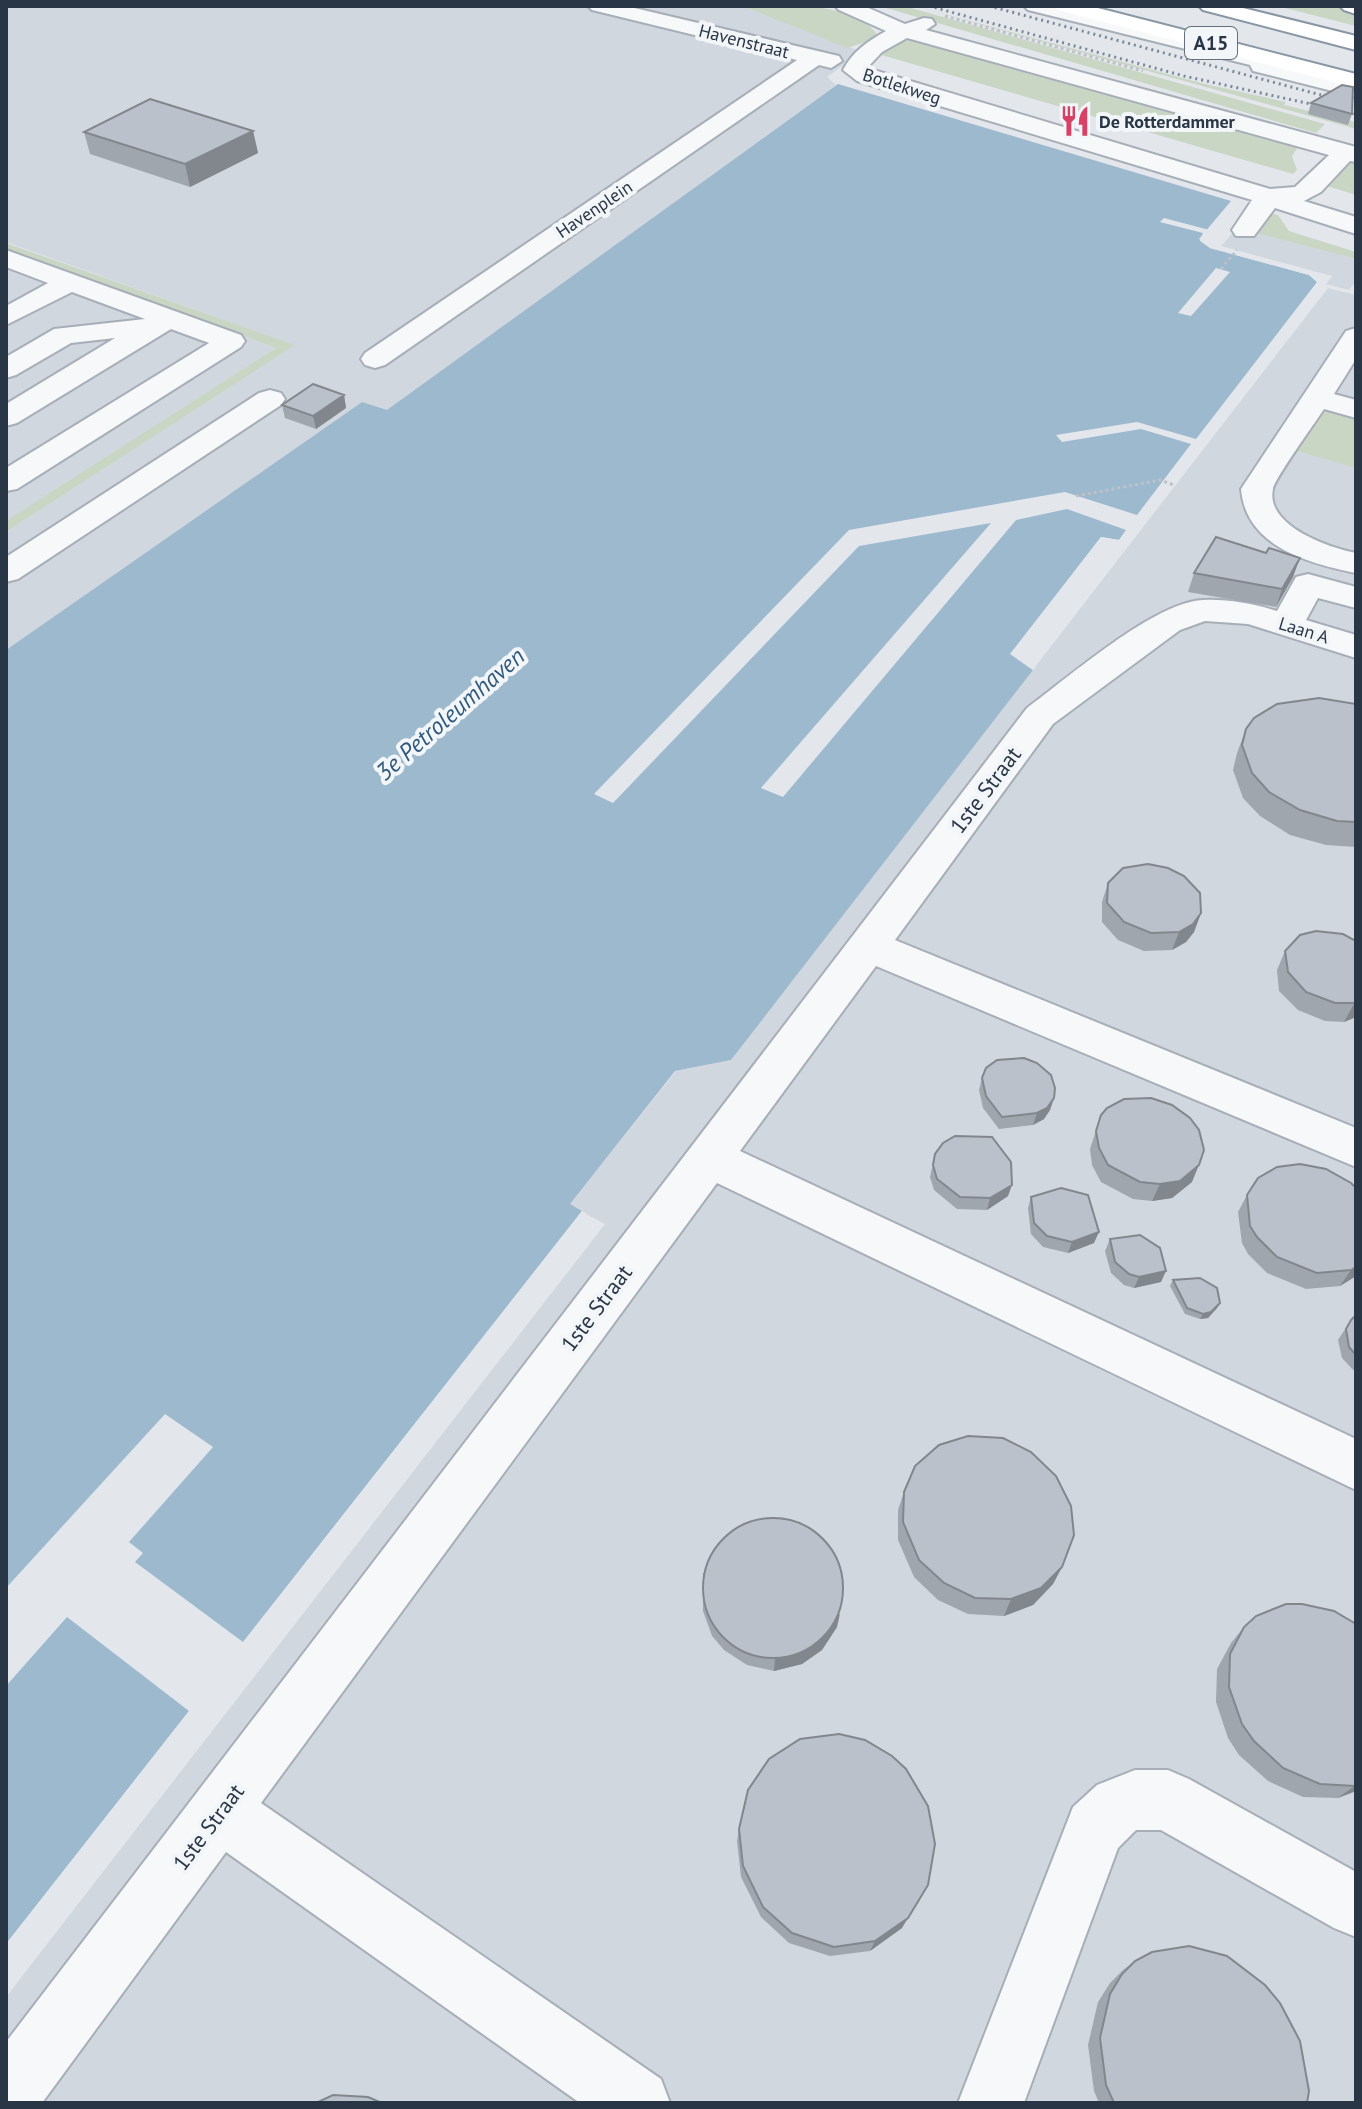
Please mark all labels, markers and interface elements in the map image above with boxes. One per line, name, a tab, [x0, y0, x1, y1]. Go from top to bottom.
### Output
street label: Havenstraat	[696, 19, 792, 63]
road number: A15	[1185, 27, 1237, 59]
street label: Botlekweg	[860, 63, 944, 109]
restaurant icon: De Rotterdammer	[1058, 104, 1092, 138]
place label: De Rotterdammer	[1099, 110, 1236, 133]
street label: Havenplein	[551, 175, 637, 243]
street label: Laan A	[1276, 611, 1332, 649]
water label: 3e Petroleumhaven	[369, 641, 531, 787]
street label: 1ste Straat	[943, 741, 1027, 839]
street label: 1ste Straat	[554, 1259, 638, 1357]
street label: 1ste Straat	[166, 1778, 250, 1876]

